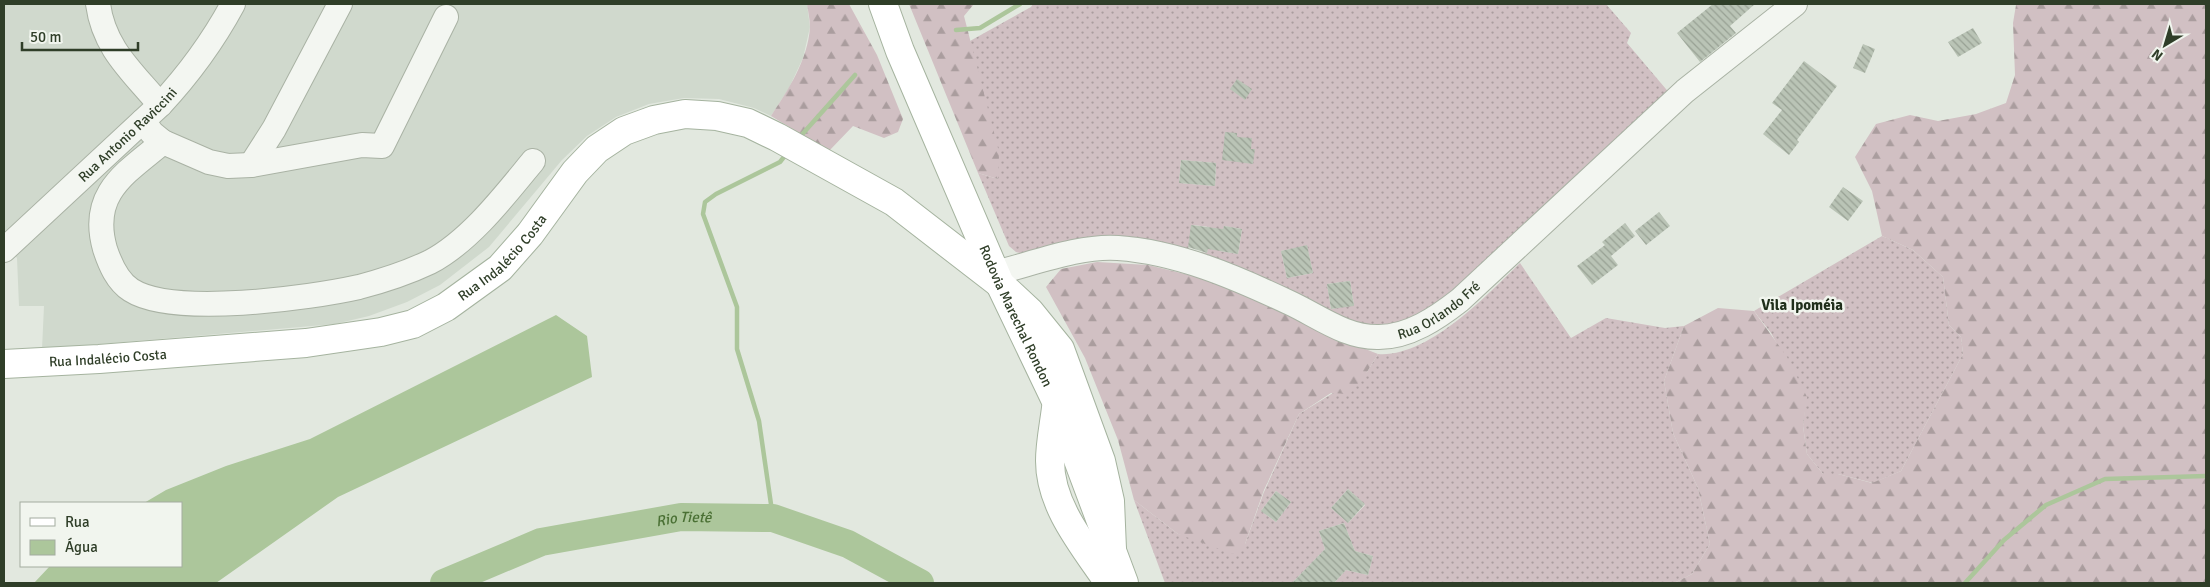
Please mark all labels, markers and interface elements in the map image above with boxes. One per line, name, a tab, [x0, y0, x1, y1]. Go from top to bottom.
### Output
scale bar	[22, 20, 139, 52]
north arrow	[2140, 20, 2190, 70]
text: 50 m	[30, 28, 61, 46]
text: N	[2148, 45, 2166, 65]
street label: Rua Antonio Raviccini	[74, 84, 180, 185]
street label: Rua Indalécio Costa	[454, 211, 550, 304]
street label: Rodovia Marechal Rondon	[976, 242, 1056, 389]
street label: Rua Orlando Fré	[1395, 277, 1484, 343]
district label: Vila Ipoméia	[1761, 296, 1843, 314]
street label: Rua Indalécio Costa	[49, 345, 167, 370]
legend	[20, 502, 182, 567]
water label: Rio Tietê	[654, 508, 713, 530]
text: Rua	[65, 513, 90, 531]
text: Água	[65, 537, 98, 556]

